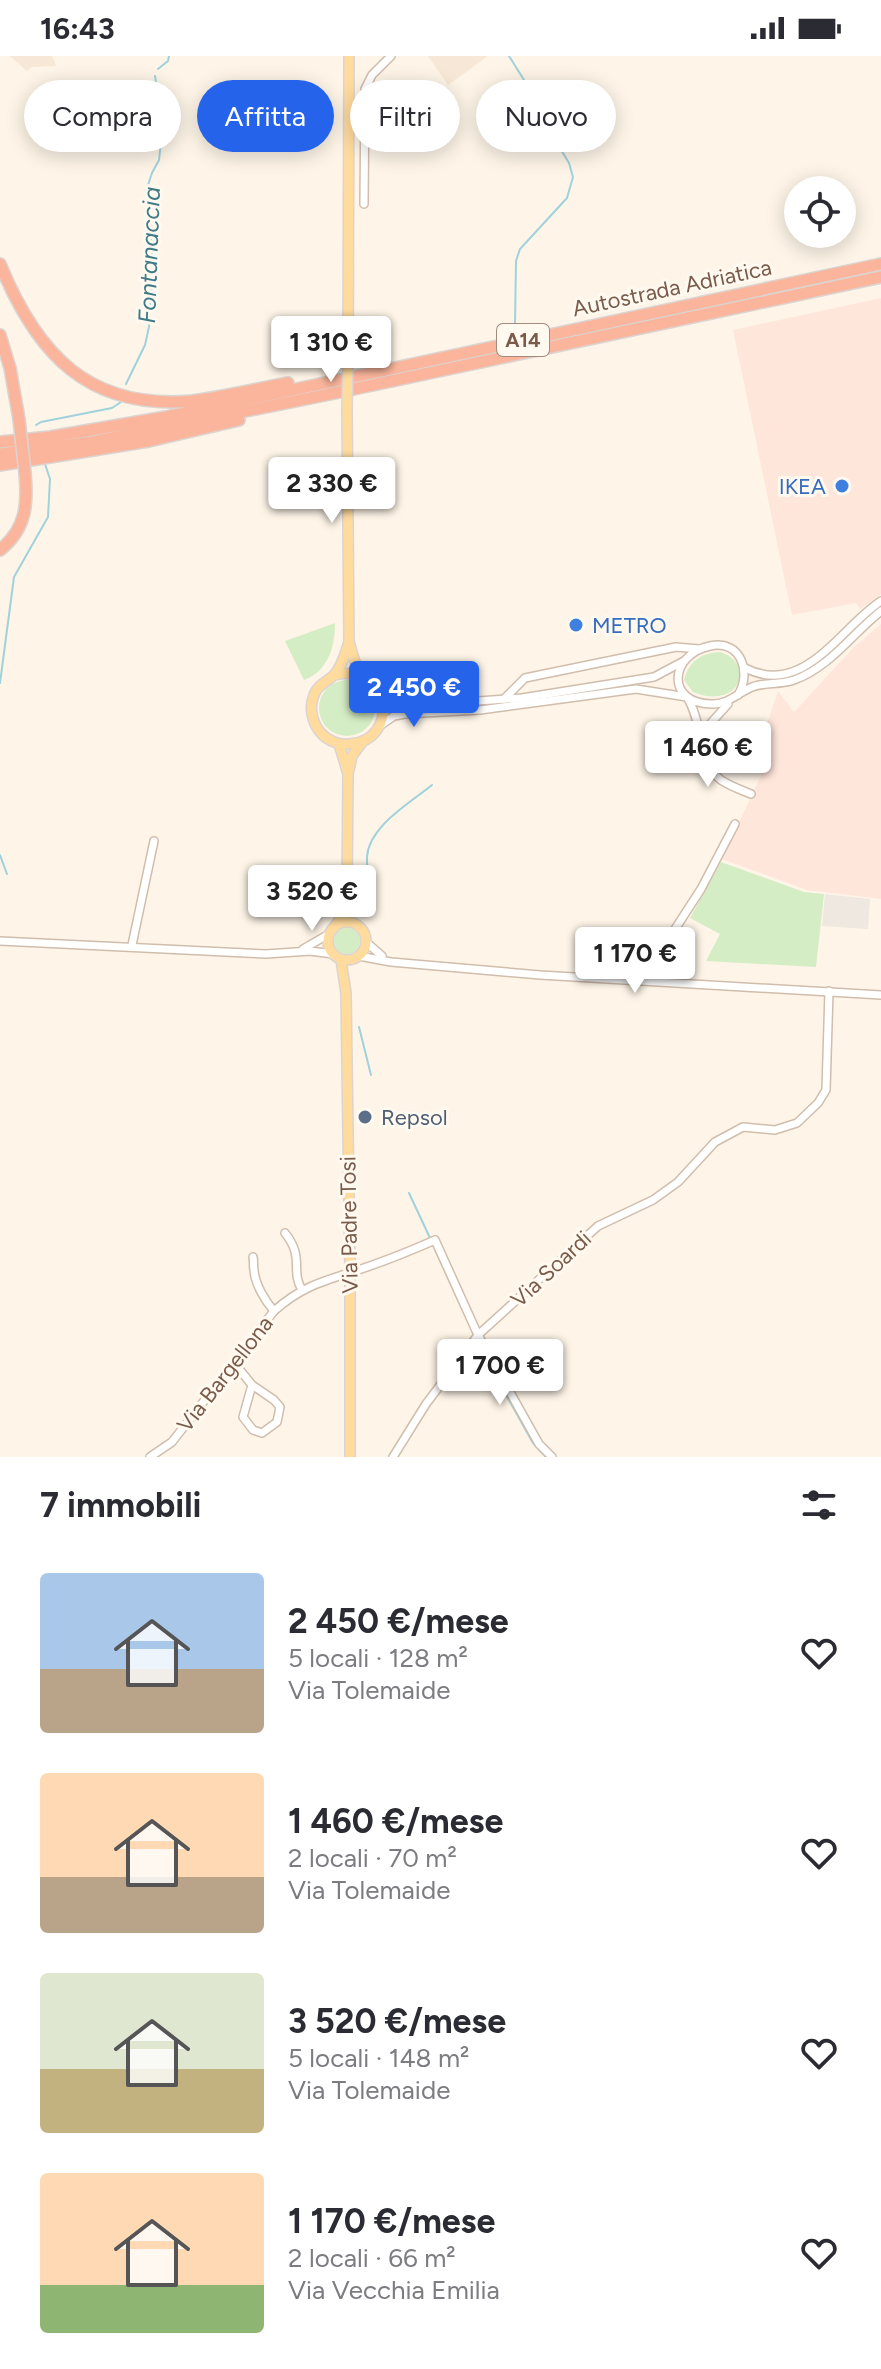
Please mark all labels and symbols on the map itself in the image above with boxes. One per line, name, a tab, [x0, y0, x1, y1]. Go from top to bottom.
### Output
water label: Fontanaccia	[132, 186, 166, 324]
street label: Autostrada Adriatica	[570, 254, 774, 322]
pin: 1 310 €	[257, 316, 405, 384]
road number: A14	[497, 324, 549, 356]
pin: 2 330 €	[258, 457, 406, 525]
place label: IKEA	[779, 473, 826, 500]
marker: IKEA	[833, 477, 851, 495]
place label: METRO	[592, 612, 667, 639]
marker: METRO	[567, 616, 585, 634]
pin: 2 450 €	[340, 661, 488, 729]
pin: 1 460 €	[634, 721, 782, 789]
pin: 3 520 €	[238, 865, 386, 933]
pin: 1 170 €	[561, 927, 709, 995]
place label: Repsol	[381, 1104, 448, 1131]
marker: Repsol	[356, 1108, 374, 1126]
street label: Via Padre Tosi	[334, 1156, 364, 1294]
street label: Via Soardi	[505, 1225, 597, 1313]
street label: Via Bargellona	[171, 1311, 279, 1437]
pin: 1 700 €	[426, 1339, 574, 1407]

